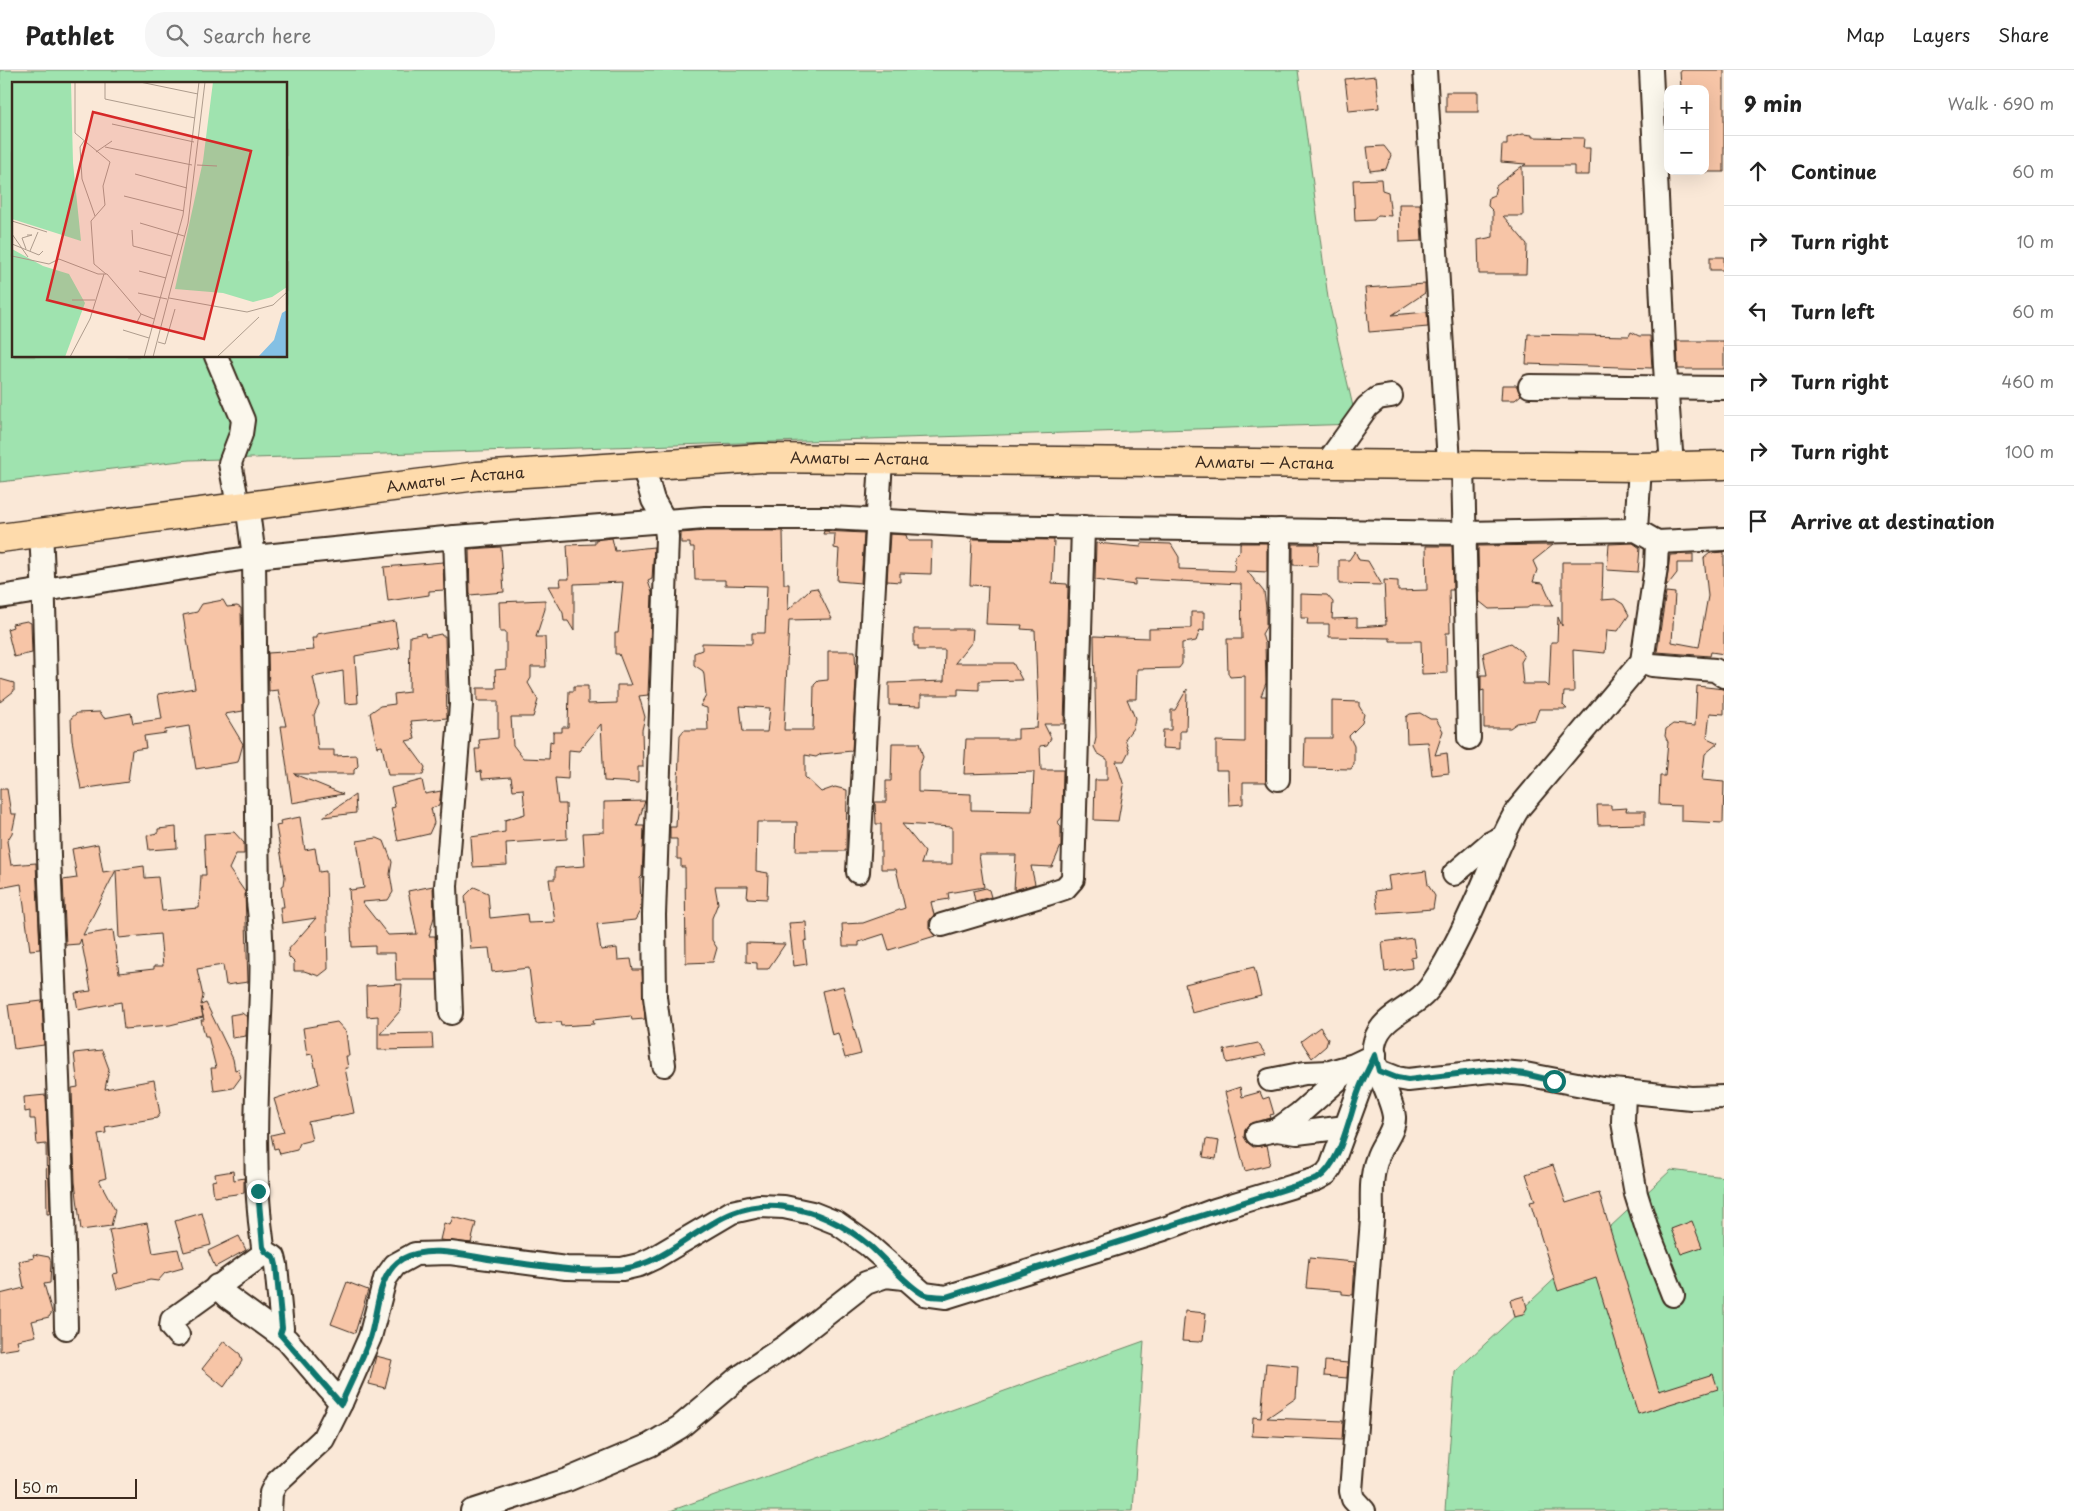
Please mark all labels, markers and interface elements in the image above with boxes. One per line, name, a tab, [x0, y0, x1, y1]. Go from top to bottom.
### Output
search box	[145, 12, 495, 57]
text: Pathlet	[25, 17, 115, 53]
icon: search	[163, 21, 191, 49]
text: Search here	[203, 21, 311, 49]
text: Map	[1846, 21, 1885, 48]
text: Layers	[1913, 21, 1970, 48]
text: Share	[1998, 21, 2049, 48]
inset map	[12, 82, 288, 358]
map controls	[1664, 85, 1709, 175]
button: +	[1664, 85, 1709, 130]
text: 9 min	[1744, 87, 1802, 119]
text: Walk · 690 m	[1948, 91, 2054, 115]
button: −	[1664, 130, 1709, 175]
icon: ahead	[1744, 157, 1772, 185]
text: Continue	[1791, 157, 1877, 185]
text: 60 m	[2012, 159, 2054, 183]
icon: right	[1744, 227, 1772, 255]
text: Turn right	[1791, 227, 1889, 255]
text: 10 m	[2017, 229, 2054, 253]
icon: left	[1744, 297, 1772, 325]
text: Turn left	[1791, 297, 1875, 325]
text: 60 m	[2012, 299, 2054, 323]
icon: right	[1744, 367, 1772, 395]
text: Turn right	[1791, 367, 1889, 395]
text: 460 m	[2002, 369, 2054, 393]
icon: right	[1744, 437, 1772, 465]
text: Turn right	[1791, 437, 1889, 465]
text: 100 m	[2005, 439, 2054, 463]
street label: Алматы — Астана	[790, 445, 929, 470]
street label: Алматы — Астана	[1195, 449, 1334, 474]
street label: Алматы — Астана	[385, 460, 525, 498]
icon: arrive	[1744, 507, 1772, 535]
text: Arrive at destination	[1791, 507, 1995, 535]
route start	[1543, 1070, 1566, 1093]
route end	[247, 1180, 270, 1203]
scale bar	[15, 1476, 138, 1499]
text: 50 m	[22, 1477, 58, 1498]

